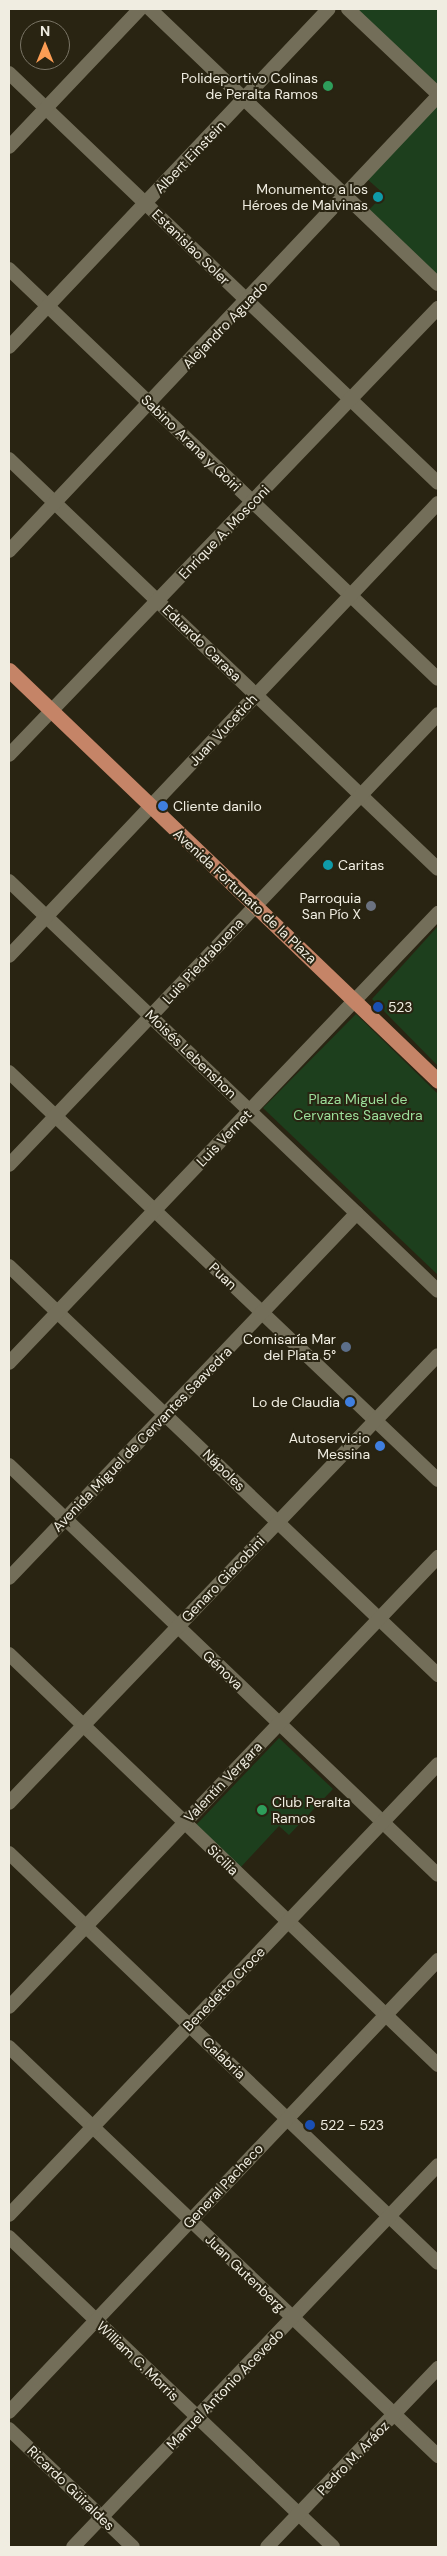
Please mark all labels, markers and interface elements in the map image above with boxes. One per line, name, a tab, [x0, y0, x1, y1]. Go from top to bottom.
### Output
north arrow	[20, 20, 70, 70]
text: N	[40, 22, 50, 40]
place label: Polideportivo Colinas de Peralta Ramos	[181, 70, 318, 102]
marker: Polideportivo Colinas de Peralta Ramos	[322, 80, 334, 92]
street label: Albert Einstein	[151, 117, 229, 197]
place label: Monumento a los Héroes de Malvinas	[242, 181, 368, 213]
marker: Monumento a los Héroes de Malvinas	[372, 191, 384, 203]
street label: Estanislao Soler	[149, 206, 233, 288]
street label: Alejandro Aguado	[179, 278, 271, 372]
street label: Sabino Arana y Goiri	[138, 391, 244, 495]
street label: Enrique A. Mosconi	[175, 482, 273, 582]
street label: Eduardo Carasa	[159, 601, 245, 685]
street label: Juan Vucetich	[185, 691, 261, 769]
place label: Cliente danilo	[173, 798, 262, 814]
marker: Cliente danilo	[157, 800, 169, 812]
street label: Avenida Fortunato de la Plaza	[170, 825, 320, 967]
place label: Caritas	[338, 857, 384, 873]
marker: Caritas	[322, 859, 334, 871]
place label: Parroquia San Pío X	[299, 890, 361, 922]
marker: Parroquia San Pío X	[365, 900, 377, 912]
street label: Luis Piedrabuena	[159, 915, 247, 1007]
place label: 523	[388, 999, 413, 1015]
marker: 523	[372, 1001, 384, 1013]
street label: Moisés Lebenshon	[142, 1006, 240, 1102]
park label: Plaza Miguel de Cervantes Saavedra	[293, 1091, 423, 1124]
street label: Luis Vernet	[193, 1106, 255, 1170]
street label: Puan	[206, 1259, 240, 1293]
place label: Comisaría Mar del Plata 5°	[243, 1331, 336, 1364]
marker: Comisaría Mar del Plata 5°	[340, 1341, 352, 1353]
street label: Avenida Miguel de Cervantes Saavedra	[49, 1343, 235, 1535]
place label: Lo de Claudia	[252, 1394, 340, 1410]
marker: Lo de Claudia	[344, 1396, 356, 1408]
place label: Autoservicio Messina	[289, 1430, 370, 1462]
marker: Autoservicio Messina	[374, 1440, 386, 1452]
street label: Nápoles	[199, 1446, 249, 1494]
street label: Genaro Giacobini	[178, 1533, 268, 1625]
street label: Génova	[199, 1647, 247, 1693]
street label: Valentín Vergara	[180, 1738, 266, 1826]
place label: Club Peralta Ramos	[272, 1794, 350, 1826]
marker: Club Peralta Ramos	[256, 1804, 268, 1816]
street label: Sicilia	[204, 1841, 242, 1879]
street label: Benedetto Croce	[179, 1943, 269, 2035]
street label: Calabria	[199, 2033, 249, 2083]
place label: 522 - 523	[320, 2117, 384, 2133]
marker: 522 - 523	[304, 2119, 316, 2131]
street label: General Pacheco	[179, 2140, 267, 2232]
street label: Juan Gutenberg	[202, 2231, 288, 2315]
street label: William C. Morris	[93, 2318, 183, 2404]
street label: Manuel Antonio Acevedo	[163, 2325, 287, 2453]
street label: Pedro M. Aráoz	[313, 2417, 393, 2499]
street label: Ricardo Güiraldes	[24, 2442, 118, 2534]

